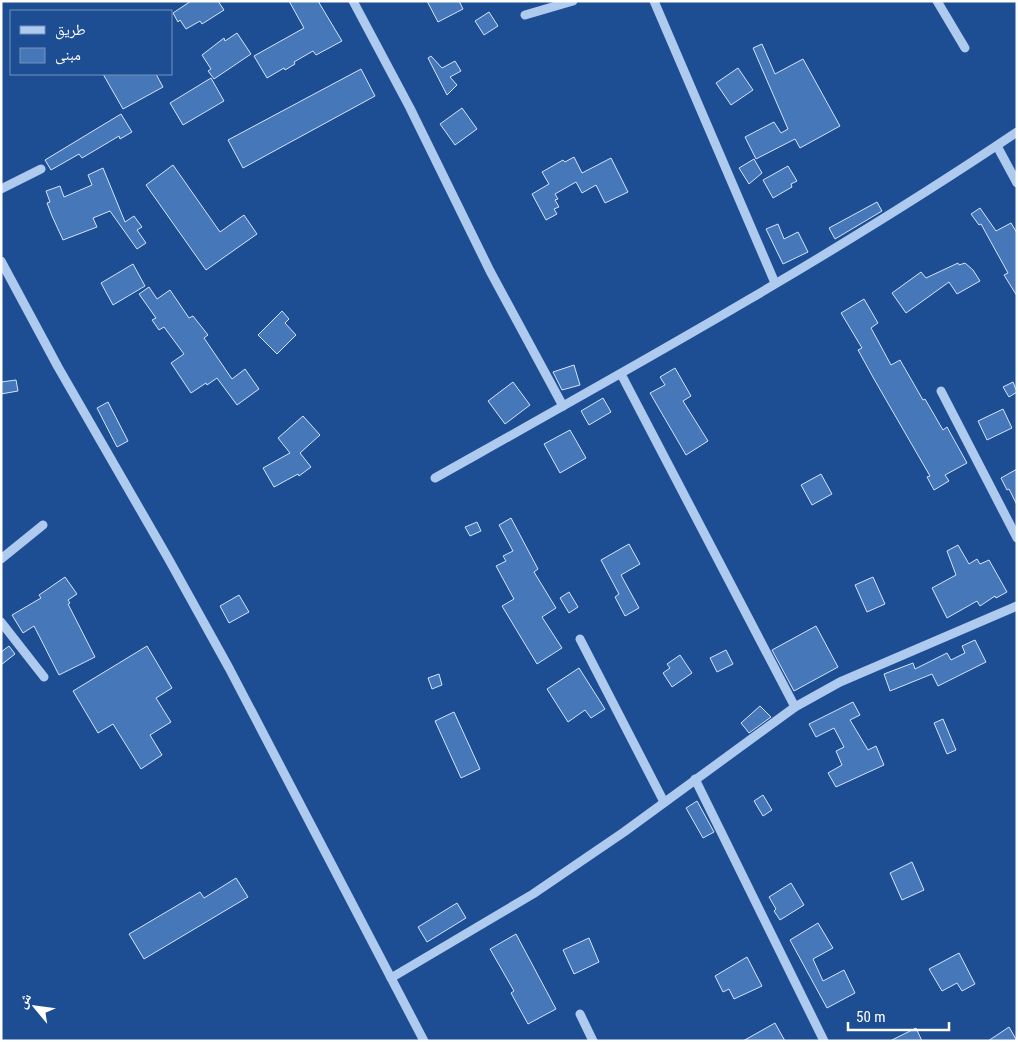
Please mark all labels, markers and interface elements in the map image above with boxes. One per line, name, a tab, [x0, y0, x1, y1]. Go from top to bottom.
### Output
legend	[10, 10, 172, 75]
text: طريق	[55, 21, 86, 40]
text: مبنى	[55, 46, 81, 65]
north arrow	[10, 982, 60, 1032]
text: ش	[13, 990, 35, 1012]
scale bar	[848, 1000, 949, 1032]
text: 50 m	[856, 1008, 886, 1026]

